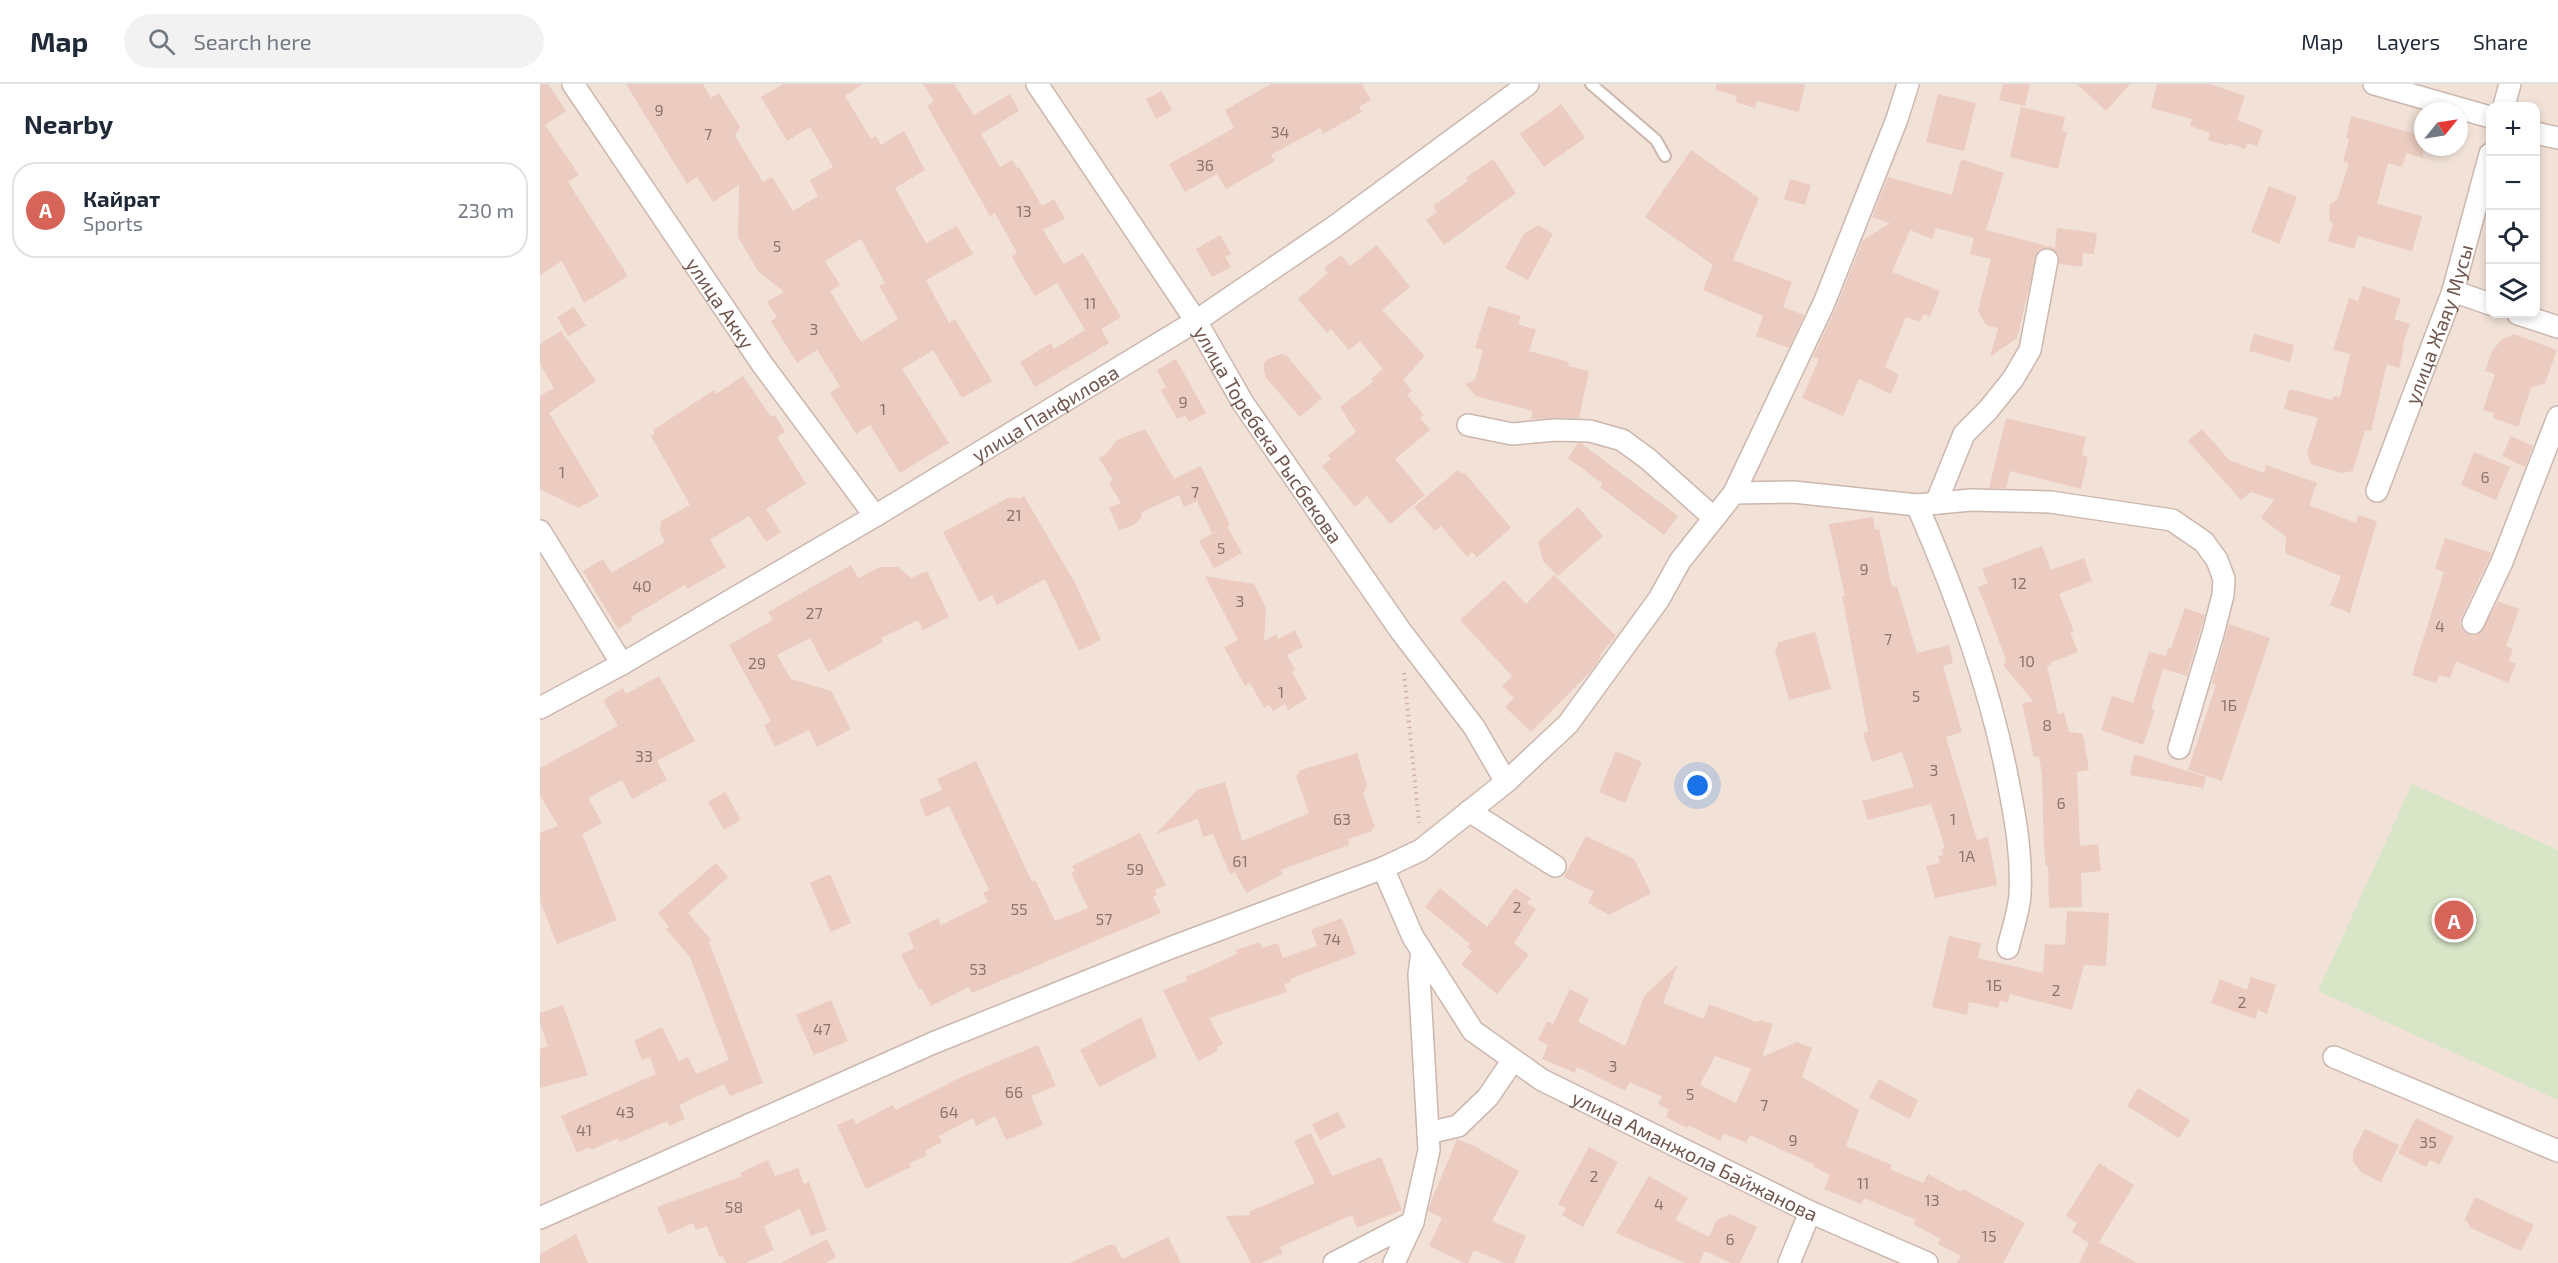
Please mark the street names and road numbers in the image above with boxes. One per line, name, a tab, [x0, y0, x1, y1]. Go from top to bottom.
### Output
street label: улица Жаяу Мусы	[2399, 242, 2477, 408]
street label: улица Акку	[681, 253, 760, 354]
street label: улица Торебека Рысбекова	[1188, 321, 1348, 548]
street label: улица Панфилова	[967, 359, 1123, 467]
street label: улица Аманжола Байжанова	[1568, 1085, 1822, 1226]

